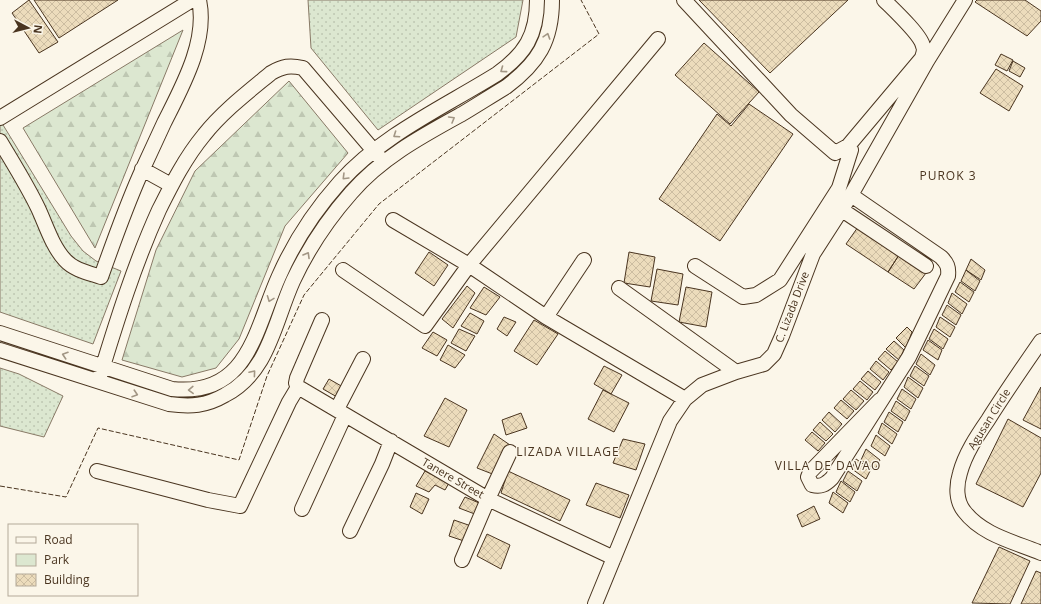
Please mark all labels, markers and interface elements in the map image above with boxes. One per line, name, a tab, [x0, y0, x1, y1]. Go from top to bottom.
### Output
north arrow	[8, 8, 48, 48]
text: N	[30, 24, 46, 35]
one-way arrow	[542, 32, 551, 39]
one-way arrow	[501, 65, 508, 72]
one-way arrow	[448, 117, 455, 124]
one-way arrow	[393, 130, 400, 137]
district label: PUROK 3	[919, 167, 977, 184]
one-way arrow	[342, 172, 350, 180]
one-way arrow	[302, 252, 309, 259]
street label: C. Lizada Drive	[771, 269, 812, 345]
one-way arrow	[267, 294, 275, 302]
one-way arrow	[62, 351, 69, 360]
one-way arrow	[248, 370, 255, 377]
street label: Agusan Circle	[964, 385, 1013, 452]
one-way arrow	[188, 386, 194, 394]
one-way arrow	[131, 389, 138, 398]
district label: LIZADA VILLAGE	[516, 443, 620, 460]
street label: Tanere Street	[419, 454, 487, 501]
district label: VILLA DE DAVAO	[775, 457, 881, 474]
legend	[8, 524, 138, 596]
text: Road	[44, 531, 73, 548]
text: Park	[44, 551, 70, 568]
text: Building	[44, 571, 90, 588]

